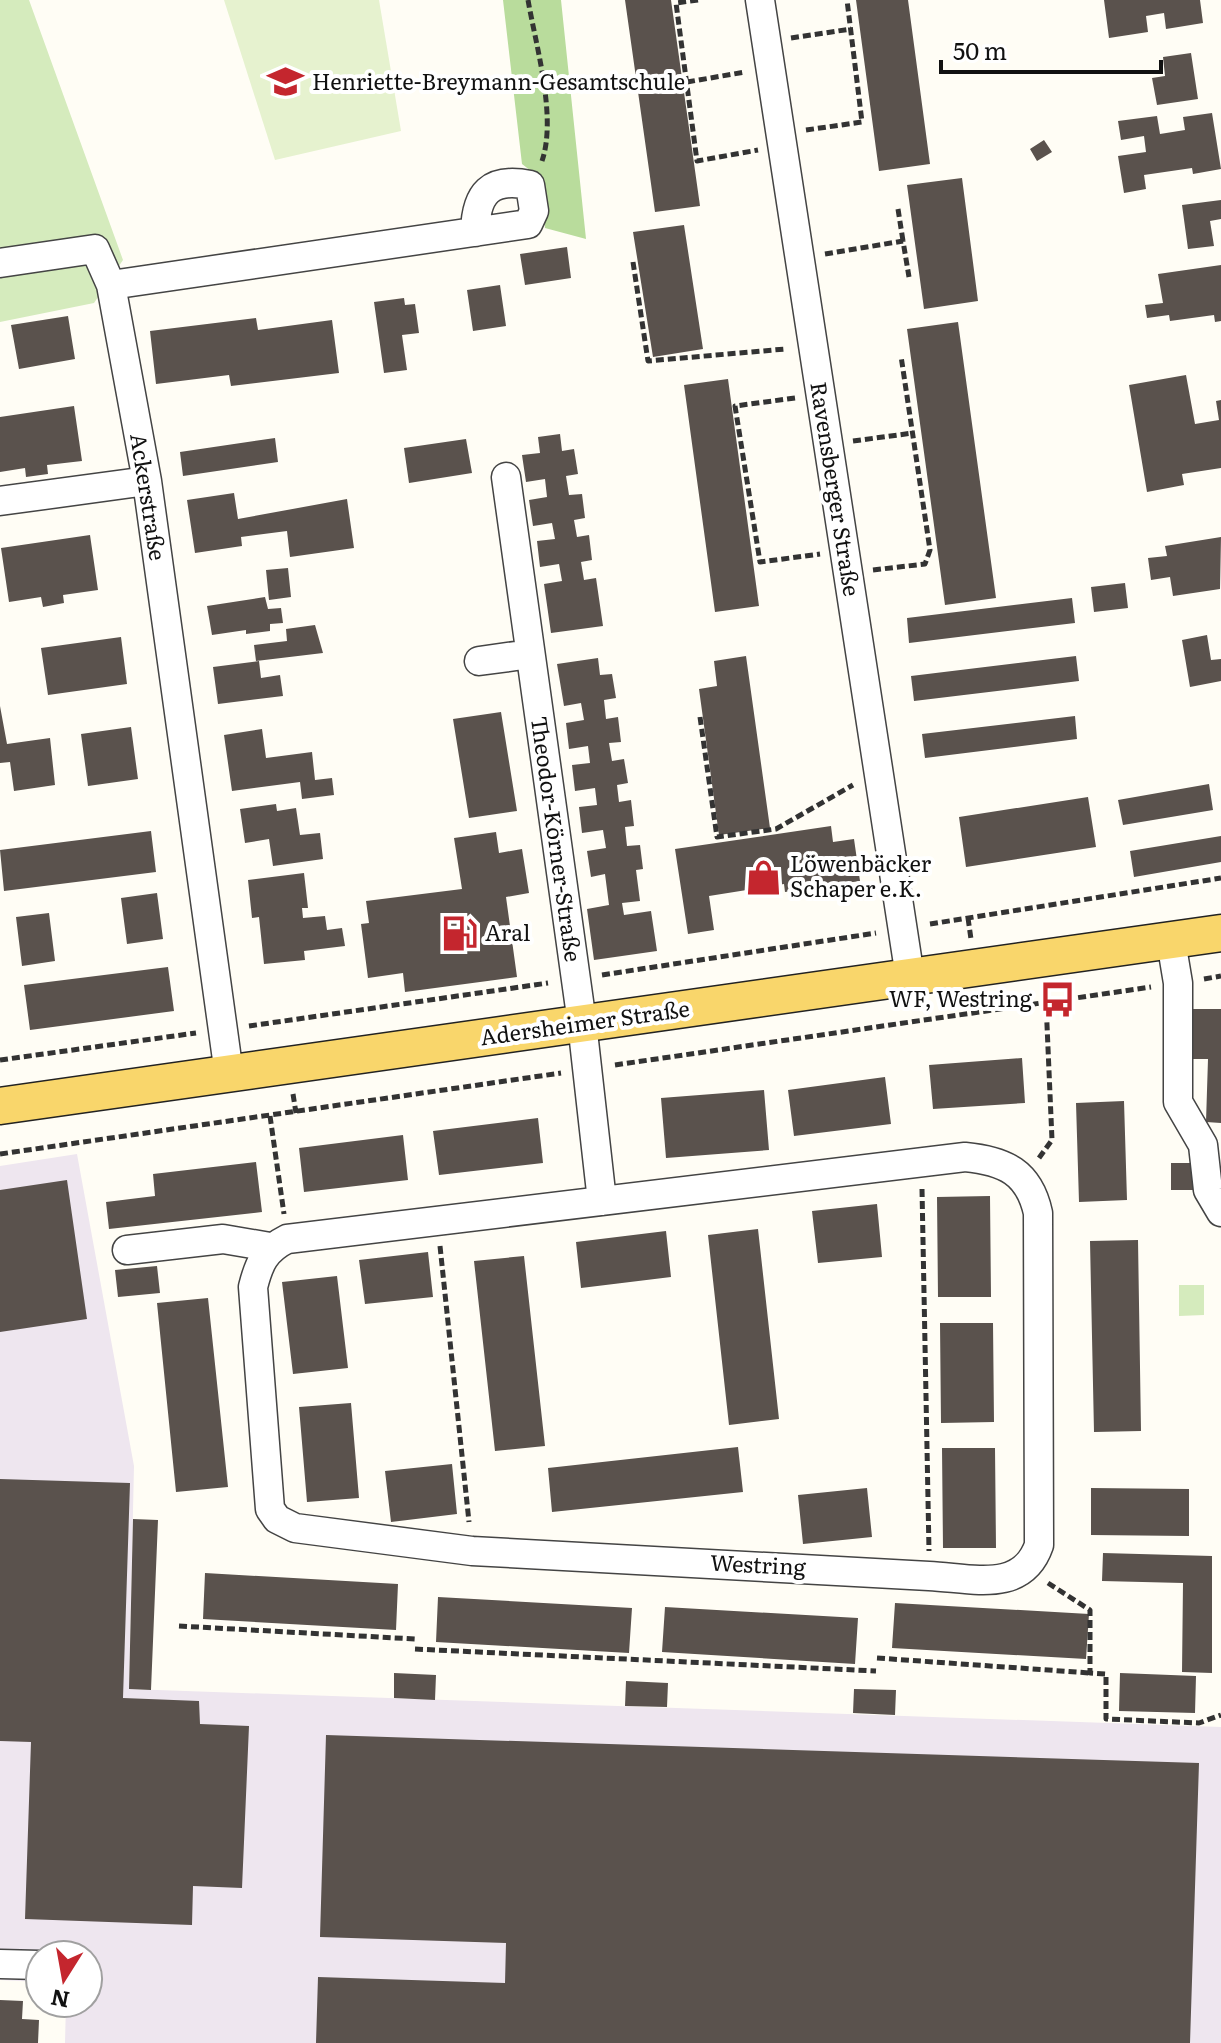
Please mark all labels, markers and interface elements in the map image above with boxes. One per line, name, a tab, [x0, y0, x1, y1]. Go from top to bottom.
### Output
scale bar	[941, 24, 1161, 74]
text: 50 m	[953, 32, 1007, 67]
school or university icon: Henriette-Breymann-Gesamtschule	[267, 63, 305, 101]
place label: Henriette-Breymann-Gesamtschule	[312, 64, 685, 97]
street label: Ravensberger Straße	[803, 379, 870, 598]
street label: Ackerstraße	[123, 431, 176, 563]
street label: Theodor-Körner-Straße	[524, 714, 591, 964]
place label: Löwenbäcker Schaper e.K.	[790, 846, 932, 904]
shop icon: Löwenbäcker Schaper e.K.	[745, 858, 783, 896]
fuel station icon: Aral	[440, 914, 478, 952]
place label: Aral	[485, 915, 530, 948]
bus stop icon: WF, Westring	[1039, 980, 1077, 1018]
place label: WF, Westring	[889, 981, 1033, 1014]
street label: Adersheimer Straße	[478, 990, 692, 1053]
street label: Westring	[709, 1545, 808, 1583]
north arrow	[24, 1939, 104, 2019]
text: N	[48, 1982, 72, 2018]

